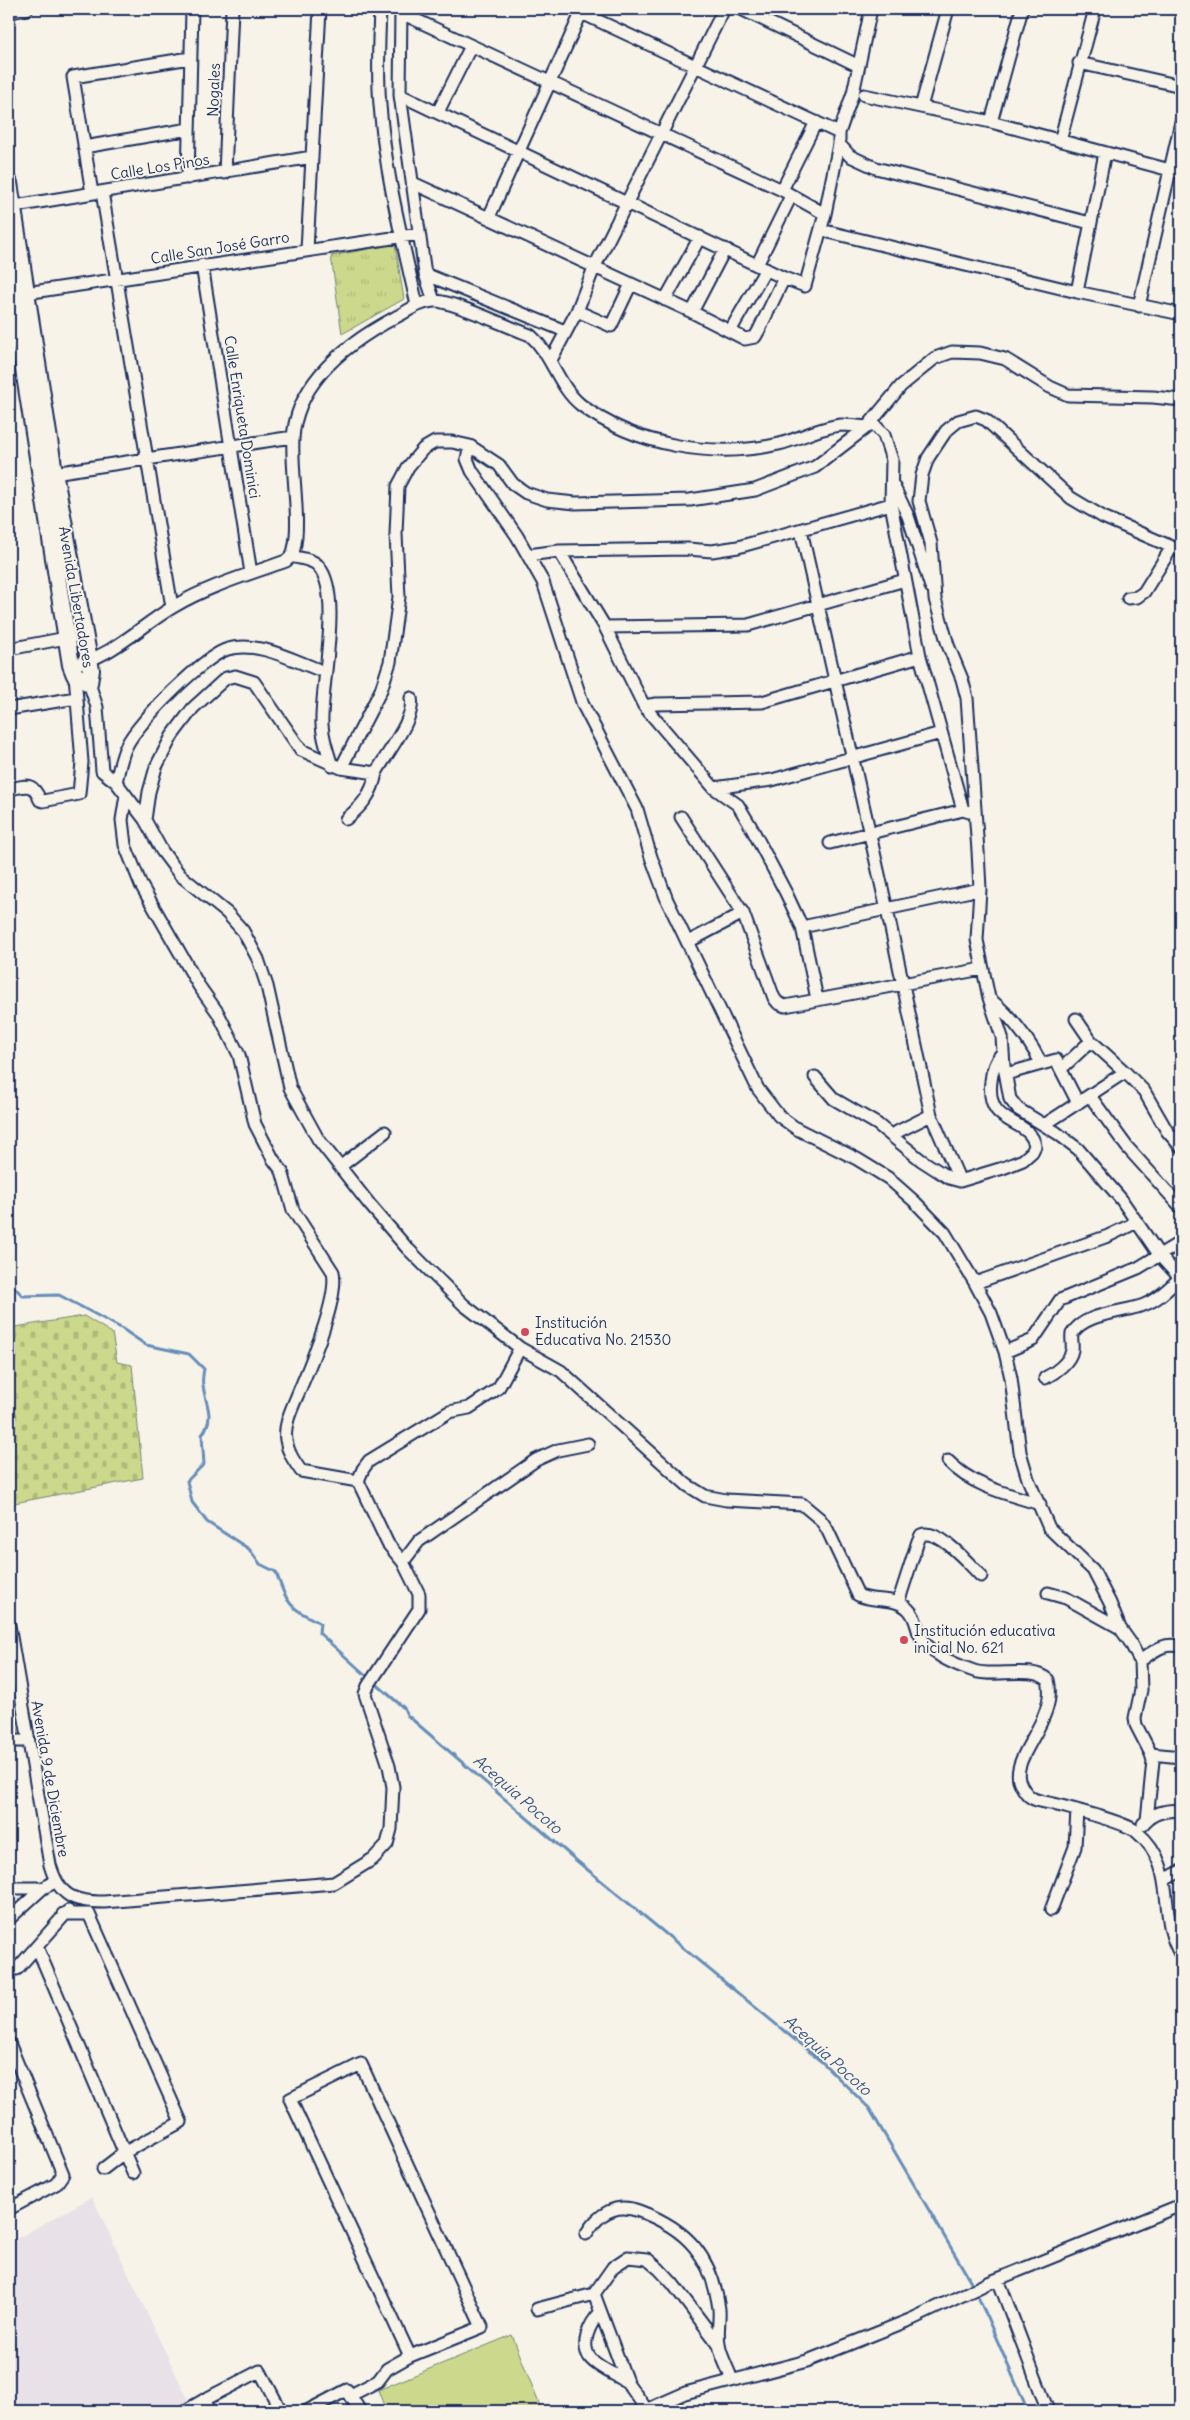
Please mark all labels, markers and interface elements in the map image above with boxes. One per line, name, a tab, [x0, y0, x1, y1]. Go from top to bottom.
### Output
street label: Nogales	[203, 63, 224, 117]
street label: Calle Los Pinos	[109, 149, 211, 184]
street label: Calle San José Garro	[149, 227, 291, 268]
street label: Calle Enriqueta Dominici	[220, 334, 265, 500]
street label: Avenida Libertadores	[55, 525, 98, 669]
place label: Institución Educativa No. 21530	[535, 1313, 671, 1349]
marker: Institución Educativa No. 21530	[519, 1326, 531, 1338]
place label: Institución educativa inicial No. 621	[914, 1621, 1056, 1657]
marker: Institución educativa inicial No. 621	[898, 1634, 910, 1646]
street label: Avenida 9 de Diciembre	[27, 1699, 74, 1859]
water label: Acequia Pocoto	[470, 1750, 567, 1839]
water label: Acequia Pocoto	[780, 2010, 877, 2100]

